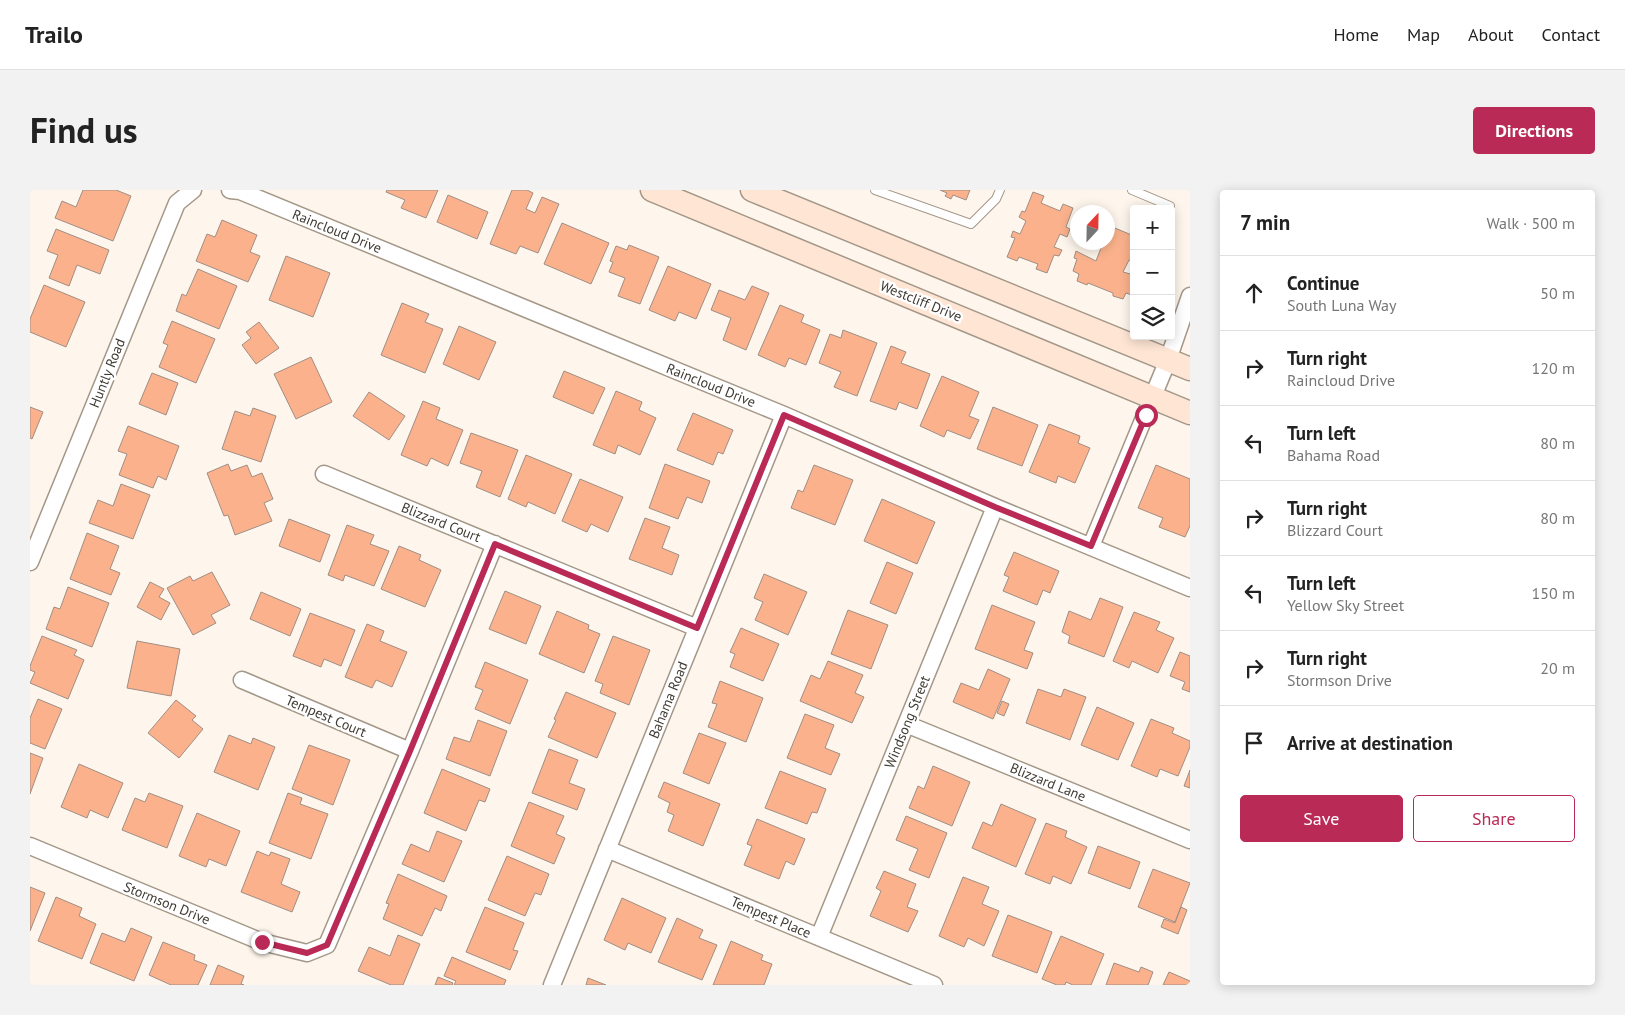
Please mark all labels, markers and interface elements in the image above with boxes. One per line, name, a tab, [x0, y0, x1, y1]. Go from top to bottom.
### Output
text: Trailo	[25, 19, 83, 50]
text: Home	[1333, 23, 1379, 46]
text: Map	[1407, 23, 1440, 46]
text: About	[1468, 23, 1514, 46]
text: Contact	[1542, 23, 1600, 46]
text: Find us	[30, 107, 138, 153]
button: Directions	[1473, 107, 1595, 154]
street label: Raincloud Drive	[290, 205, 384, 257]
north arrow	[1070, 205, 1115, 250]
map controls	[1130, 205, 1175, 340]
button: +	[1130, 205, 1175, 250]
text: 7 min	[1240, 209, 1290, 236]
text: Walk · 500 m	[1486, 213, 1575, 233]
button: −	[1130, 250, 1175, 295]
text: Continue	[1287, 271, 1359, 295]
street label: Westcliff Drive	[877, 276, 965, 326]
icon: ahead	[1240, 279, 1268, 307]
text: 50 m	[1540, 283, 1575, 303]
button: layers	[1130, 295, 1175, 340]
text: South Luna Way	[1287, 295, 1396, 315]
street label: Huntly Road	[85, 336, 129, 410]
text: Turn right	[1287, 346, 1367, 370]
icon: right	[1240, 354, 1268, 382]
text: 120 m	[1532, 358, 1575, 378]
street label: Raincloud Drive	[664, 359, 758, 411]
text: Raincloud Drive	[1287, 370, 1395, 390]
route start	[1135, 404, 1158, 427]
text: Turn left	[1287, 421, 1356, 445]
icon: left	[1240, 429, 1268, 457]
text: 80 m	[1540, 433, 1575, 453]
text: Bahama Road	[1287, 445, 1380, 465]
text: Turn right	[1287, 496, 1367, 520]
street label: Blizzard Court	[399, 498, 484, 546]
icon: right	[1240, 504, 1268, 532]
text: 80 m	[1540, 508, 1575, 528]
text: Blizzard Court	[1287, 520, 1383, 540]
text: Turn left	[1287, 571, 1356, 595]
icon: left	[1240, 579, 1268, 607]
text: 150 m	[1532, 583, 1575, 603]
text: Yellow Sky Street	[1287, 595, 1404, 615]
text: Turn right	[1287, 646, 1367, 670]
icon: right	[1240, 654, 1268, 682]
text: 20 m	[1540, 658, 1575, 678]
street label: Bahama Road	[644, 659, 692, 741]
text: Stormson Drive	[1287, 670, 1392, 690]
street label: Windsong Street	[880, 673, 934, 771]
street label: Tempest Court	[283, 691, 369, 741]
icon: arrive	[1240, 729, 1268, 757]
text: Arrive at destination	[1287, 731, 1453, 755]
street label: Blizzard Lane	[1007, 759, 1089, 805]
button: Save	[1240, 795, 1403, 842]
button: Share	[1413, 795, 1575, 842]
street label: Stormson Drive	[121, 877, 213, 929]
street label: Tempest Place	[728, 892, 814, 942]
route end	[251, 931, 274, 954]

